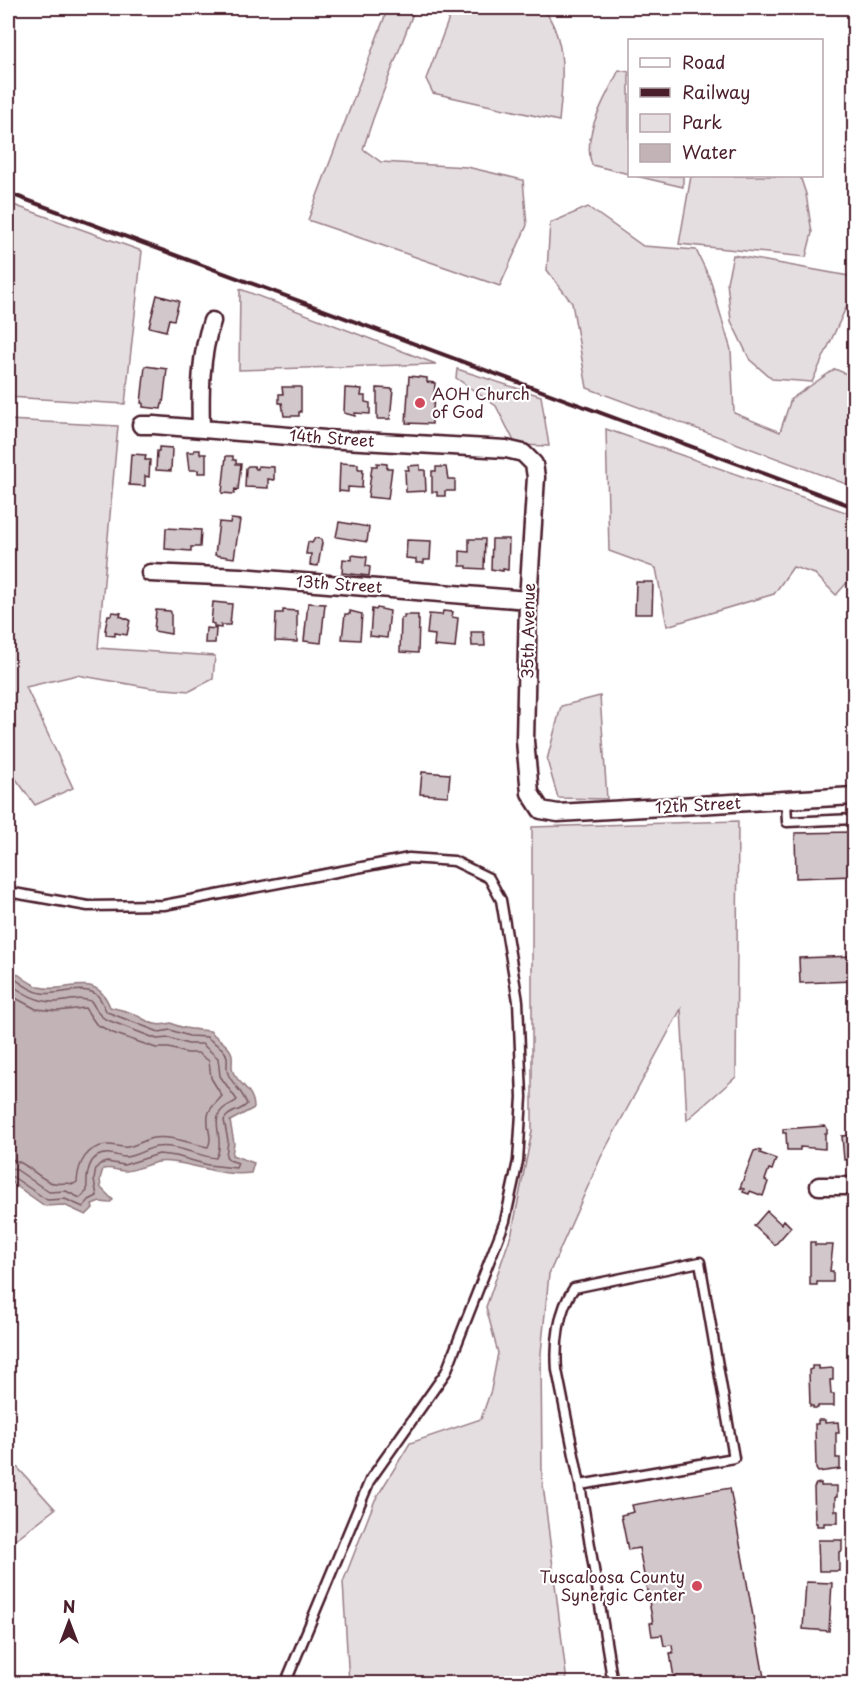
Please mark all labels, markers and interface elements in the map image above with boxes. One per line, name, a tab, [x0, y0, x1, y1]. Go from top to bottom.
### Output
legend	[628, 39, 823, 177]
text: Road	[682, 48, 726, 75]
text: Railway	[682, 78, 750, 105]
text: Park	[682, 108, 722, 135]
text: Water	[682, 138, 737, 165]
place label: AOH Church of God	[432, 381, 530, 423]
marker: AOH Church of God	[413, 396, 427, 410]
street label: 14th Street	[289, 422, 376, 452]
street label: 13th Street	[295, 568, 383, 598]
street label: 35th Avenue	[514, 582, 540, 679]
street label: 12th Street	[654, 790, 742, 818]
place label: Tuscaloosa County Synergic Center	[539, 1564, 686, 1606]
marker: Tuscaloosa County Synergic Center	[690, 1579, 704, 1593]
north arrow	[39, 1592, 99, 1652]
text: N	[63, 1594, 75, 1618]

